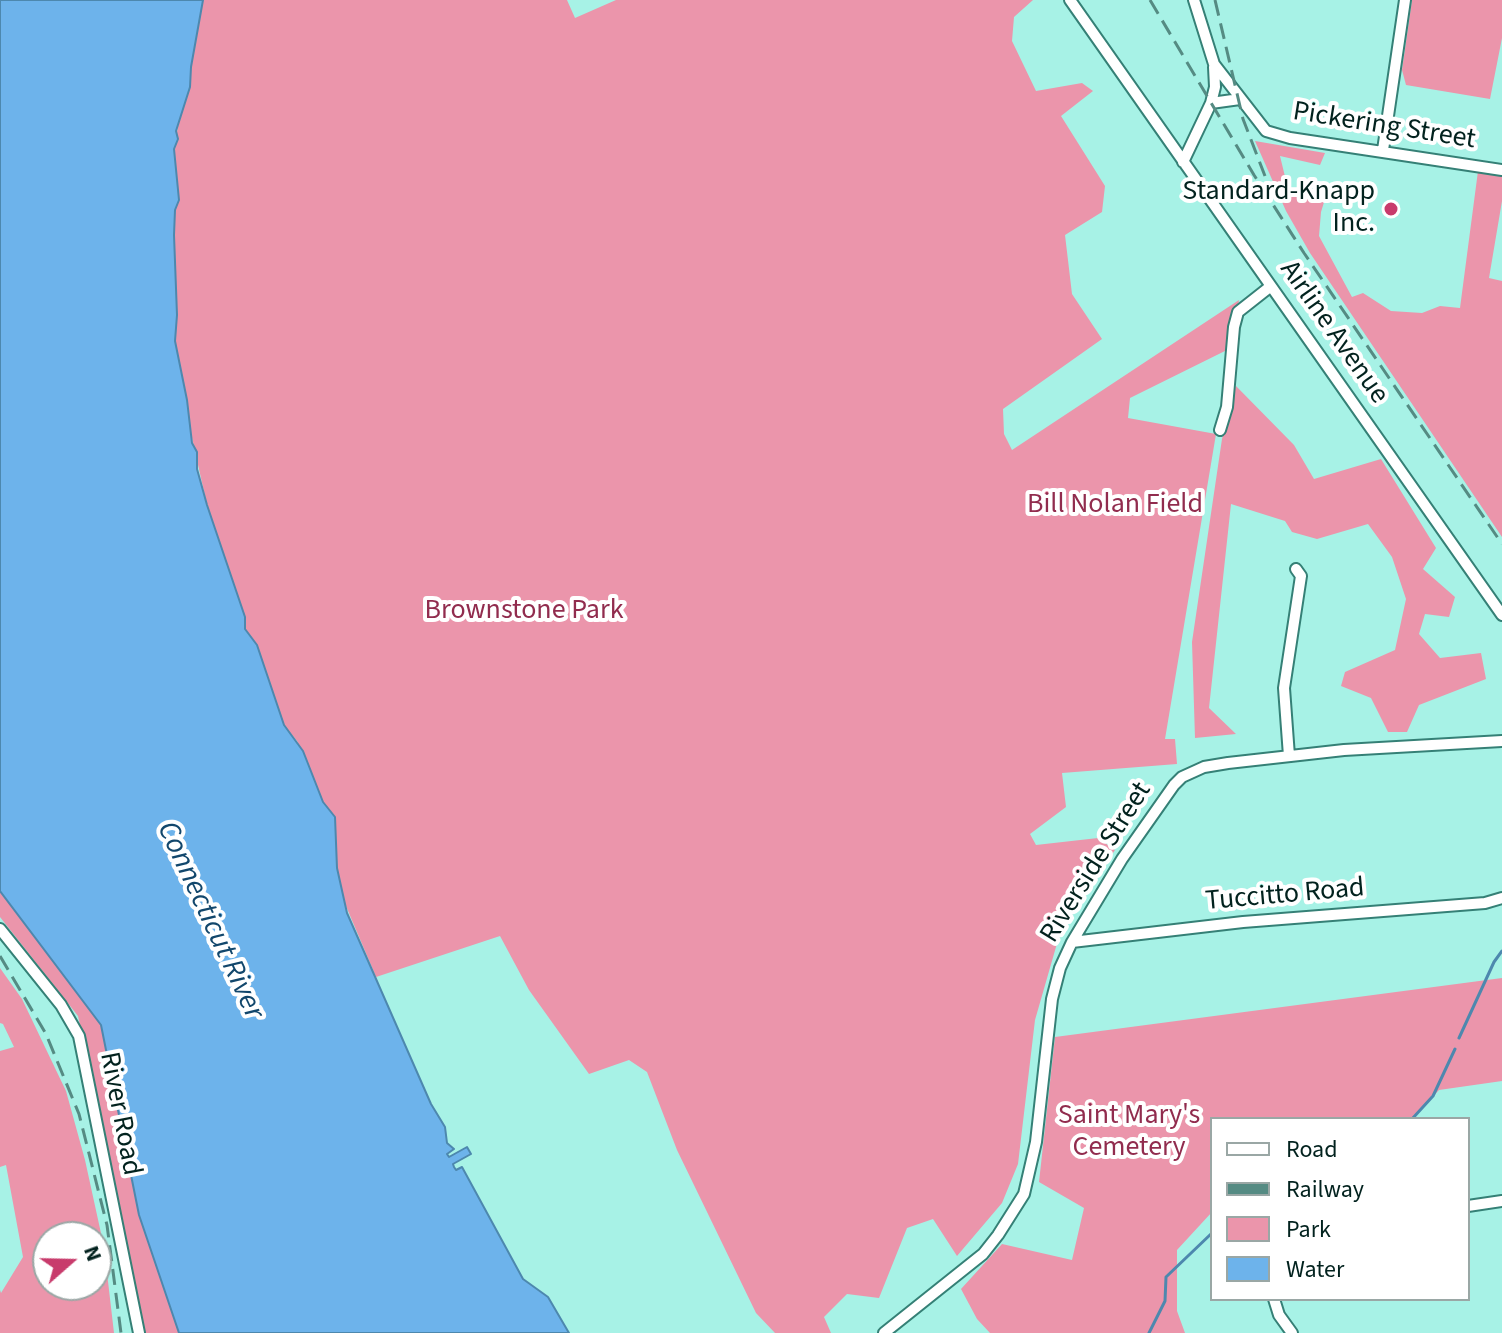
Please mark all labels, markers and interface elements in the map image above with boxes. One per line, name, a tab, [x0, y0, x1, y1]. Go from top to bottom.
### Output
street label: Pickering Street	[1290, 96, 1478, 158]
place label: Standard-Knapp Inc.	[1182, 176, 1375, 242]
marker: Standard-Knapp Inc.	[1382, 200, 1400, 218]
street label: Airline Avenue	[1271, 255, 1395, 411]
park label: Bill Nolan Field	[1027, 489, 1203, 523]
park label: Brownstone Park	[425, 595, 623, 629]
street label: Riverside Street	[1034, 776, 1160, 950]
water label: Connecticut River	[147, 816, 271, 1026]
street label: Tuccitto Road	[1204, 872, 1366, 920]
street label: River Road	[91, 1049, 147, 1179]
park label: Saint Mary's Cemetery	[1058, 1100, 1200, 1166]
legend	[1210, 1117, 1470, 1301]
text: Road	[1286, 1132, 1338, 1167]
text: Railway	[1286, 1172, 1364, 1207]
text: Park	[1286, 1212, 1331, 1247]
north arrow	[32, 1221, 112, 1301]
text: N	[75, 1241, 110, 1266]
text: Water	[1286, 1252, 1344, 1287]

